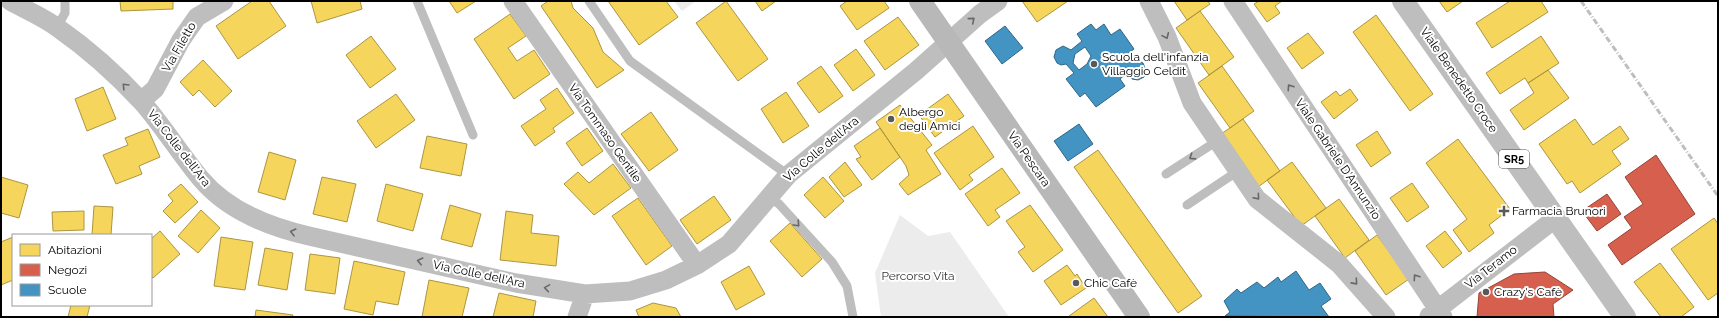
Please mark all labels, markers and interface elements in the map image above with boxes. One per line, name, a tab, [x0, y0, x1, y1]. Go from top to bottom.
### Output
one-way arrow	[967, 18, 974, 25]
street label: Via Filetto	[159, 20, 199, 74]
street label: Viale Benedetto Croce	[1417, 25, 1501, 135]
one-way arrow	[1161, 32, 1169, 39]
place label: Scuola dell'infanzia Villaggio Celdit	[1102, 50, 1209, 78]
marker: Scuola dell'infanzia Villaggio Celdit	[1089, 59, 1099, 69]
street label: Via Tommaso Gentile	[566, 81, 644, 185]
one-way arrow	[123, 83, 130, 91]
one-way arrow	[1288, 84, 1295, 91]
street label: Viale Gabriele D'Annunzio	[1292, 96, 1384, 222]
place label: Albergo degli Amici	[899, 105, 960, 133]
street label: Via Colle dell'Ara	[145, 107, 213, 189]
street label: Via Colle dell'Ara	[781, 114, 861, 184]
marker: Albergo degli Amici	[886, 114, 896, 124]
street label: Via Pescara	[1005, 129, 1053, 189]
road number: SR5	[1499, 150, 1529, 168]
one-way arrow	[1189, 153, 1196, 160]
one-way arrow	[1252, 192, 1259, 200]
place label: Farmacia Brunori	[1512, 204, 1606, 218]
marker: Farmacia Brunori	[1499, 206, 1509, 216]
one-way arrow	[792, 219, 800, 227]
one-way arrow	[290, 228, 297, 237]
legend	[12, 234, 152, 306]
street label: Via Teramo	[1462, 242, 1520, 292]
text: Abitazioni	[48, 243, 102, 257]
one-way arrow	[416, 257, 423, 265]
street label: Via Colle dell'Ara	[432, 257, 526, 291]
text: Negozi	[48, 263, 87, 277]
park label: Percorso Vita	[881, 269, 955, 283]
one-way arrow	[1414, 274, 1421, 281]
place label: Chic Cafè	[1084, 276, 1137, 290]
one-way arrow	[1350, 277, 1357, 284]
marker: Chic Cafè	[1071, 278, 1081, 288]
text: Scuole	[48, 283, 86, 297]
one-way arrow	[544, 284, 550, 292]
place label: Crazy's Cafè	[1494, 285, 1562, 299]
marker: Crazy's Cafè	[1481, 287, 1491, 297]

